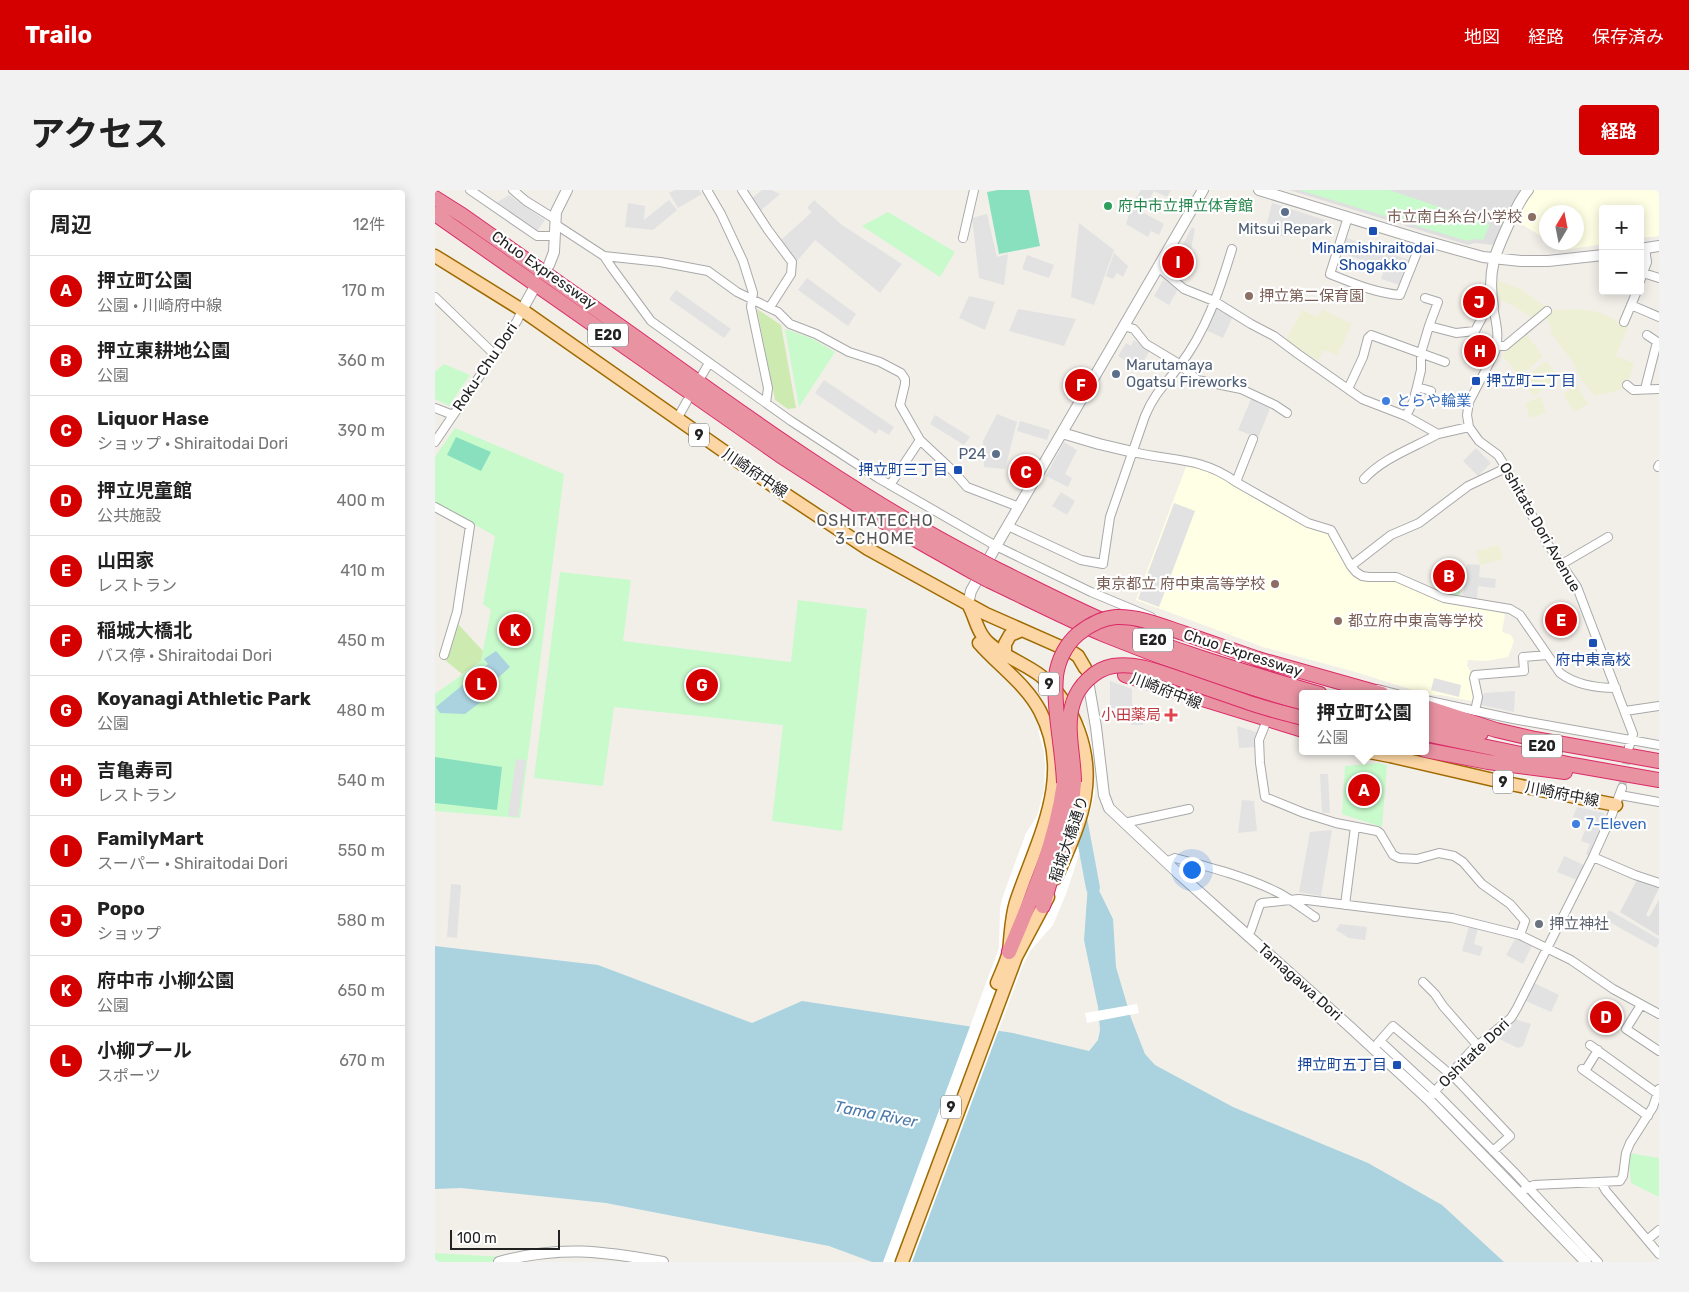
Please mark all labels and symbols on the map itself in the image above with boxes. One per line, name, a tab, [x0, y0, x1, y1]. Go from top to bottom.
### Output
place label: 府中市立押立体育館	[1118, 197, 1253, 215]
marker: 府中市立押立体育館	[1102, 200, 1114, 212]
north arrow	[1539, 205, 1584, 250]
marker: Mitsui Repark	[1279, 206, 1291, 218]
place label: 市立南白糸台小学校	[1387, 208, 1522, 226]
marker: 市立南白糸台小学校	[1526, 211, 1538, 223]
place label: Mitsui Repark	[1238, 220, 1332, 238]
marker: Minamishiraitodai Shogakko	[1367, 225, 1379, 237]
street label: Chuo Expressway	[488, 227, 600, 313]
place label: Minamishiraitodai Shogakko	[1311, 239, 1435, 274]
pin: I	[1162, 243, 1194, 281]
pin: J	[1463, 283, 1495, 321]
place label: 押立第二保育園	[1259, 287, 1364, 305]
marker: 押立第二保育園	[1243, 290, 1255, 302]
street label: Roku-Chu Dori	[449, 319, 521, 415]
road number: E20	[588, 324, 628, 346]
pin: H	[1464, 332, 1496, 370]
place label: Marutamaya Ogatsu Fireworks	[1126, 356, 1247, 391]
pin: F	[1065, 366, 1097, 404]
marker: Marutamaya Ogatsu Fireworks	[1110, 368, 1122, 380]
place label: 押立町二丁目	[1486, 372, 1576, 390]
marker: 押立町二丁目	[1470, 375, 1482, 387]
place label: とらや輪業	[1396, 392, 1471, 410]
marker: とらや輪業	[1380, 395, 1392, 407]
road number: 9	[689, 424, 709, 446]
street label: 川崎府中線	[719, 445, 791, 501]
place label: P24	[958, 445, 986, 463]
marker: P24	[990, 448, 1002, 460]
pin: C	[1010, 453, 1042, 491]
street label: Oshitate Dori Avenue	[1496, 459, 1584, 595]
place label: 押立町三丁目	[858, 461, 948, 479]
marker: 押立町三丁目	[952, 464, 964, 476]
district label: OSHITATECHO 3-CHOME	[817, 511, 933, 548]
pin: B	[1433, 557, 1465, 595]
place label: 東京都立 府中東高等学校	[1096, 575, 1265, 593]
marker: 東京都立 府中東高等学校	[1269, 578, 1281, 590]
pin: E	[1545, 601, 1577, 639]
pin: K	[499, 611, 531, 649]
place label: 都立府中東高等学校	[1348, 612, 1483, 630]
marker: 都立府中東高等学校	[1332, 615, 1344, 627]
street label: Chuo Expressway	[1181, 625, 1305, 681]
road number: E20	[1133, 628, 1173, 652]
marker: 府中東高校	[1587, 637, 1599, 649]
place label: 府中東高校	[1555, 651, 1631, 669]
pin: L	[465, 665, 497, 703]
pin: G	[686, 666, 718, 704]
street label: 川崎府中線	[1128, 669, 1204, 713]
road number: 9	[1039, 672, 1059, 696]
place label: 小田薬局	[1101, 706, 1161, 724]
marker: 小田薬局	[1165, 709, 1177, 721]
road number: E20	[1522, 734, 1562, 758]
road number: 9	[1493, 770, 1513, 794]
pin: A	[1348, 771, 1380, 809]
street label: 川崎府中線	[1523, 778, 1601, 810]
street label: 稲城大橋通り	[1046, 794, 1092, 884]
place label: 7-Eleven	[1586, 815, 1647, 833]
marker: 7-Eleven	[1570, 818, 1582, 830]
your location	[1179, 857, 1205, 883]
place label: 押立神社	[1549, 915, 1609, 933]
marker: 押立神社	[1533, 918, 1545, 930]
street label: Tamagawa Dori	[1254, 940, 1346, 1024]
pin: D	[1590, 998, 1622, 1036]
street label: Oshitate Dori	[1435, 1015, 1513, 1091]
place label: 押立町五丁目	[1297, 1056, 1387, 1074]
marker: 押立町五丁目	[1391, 1059, 1403, 1071]
road number: 9	[941, 1096, 961, 1119]
water label: Tama River	[833, 1097, 920, 1132]
scale bar	[450, 1227, 560, 1250]

